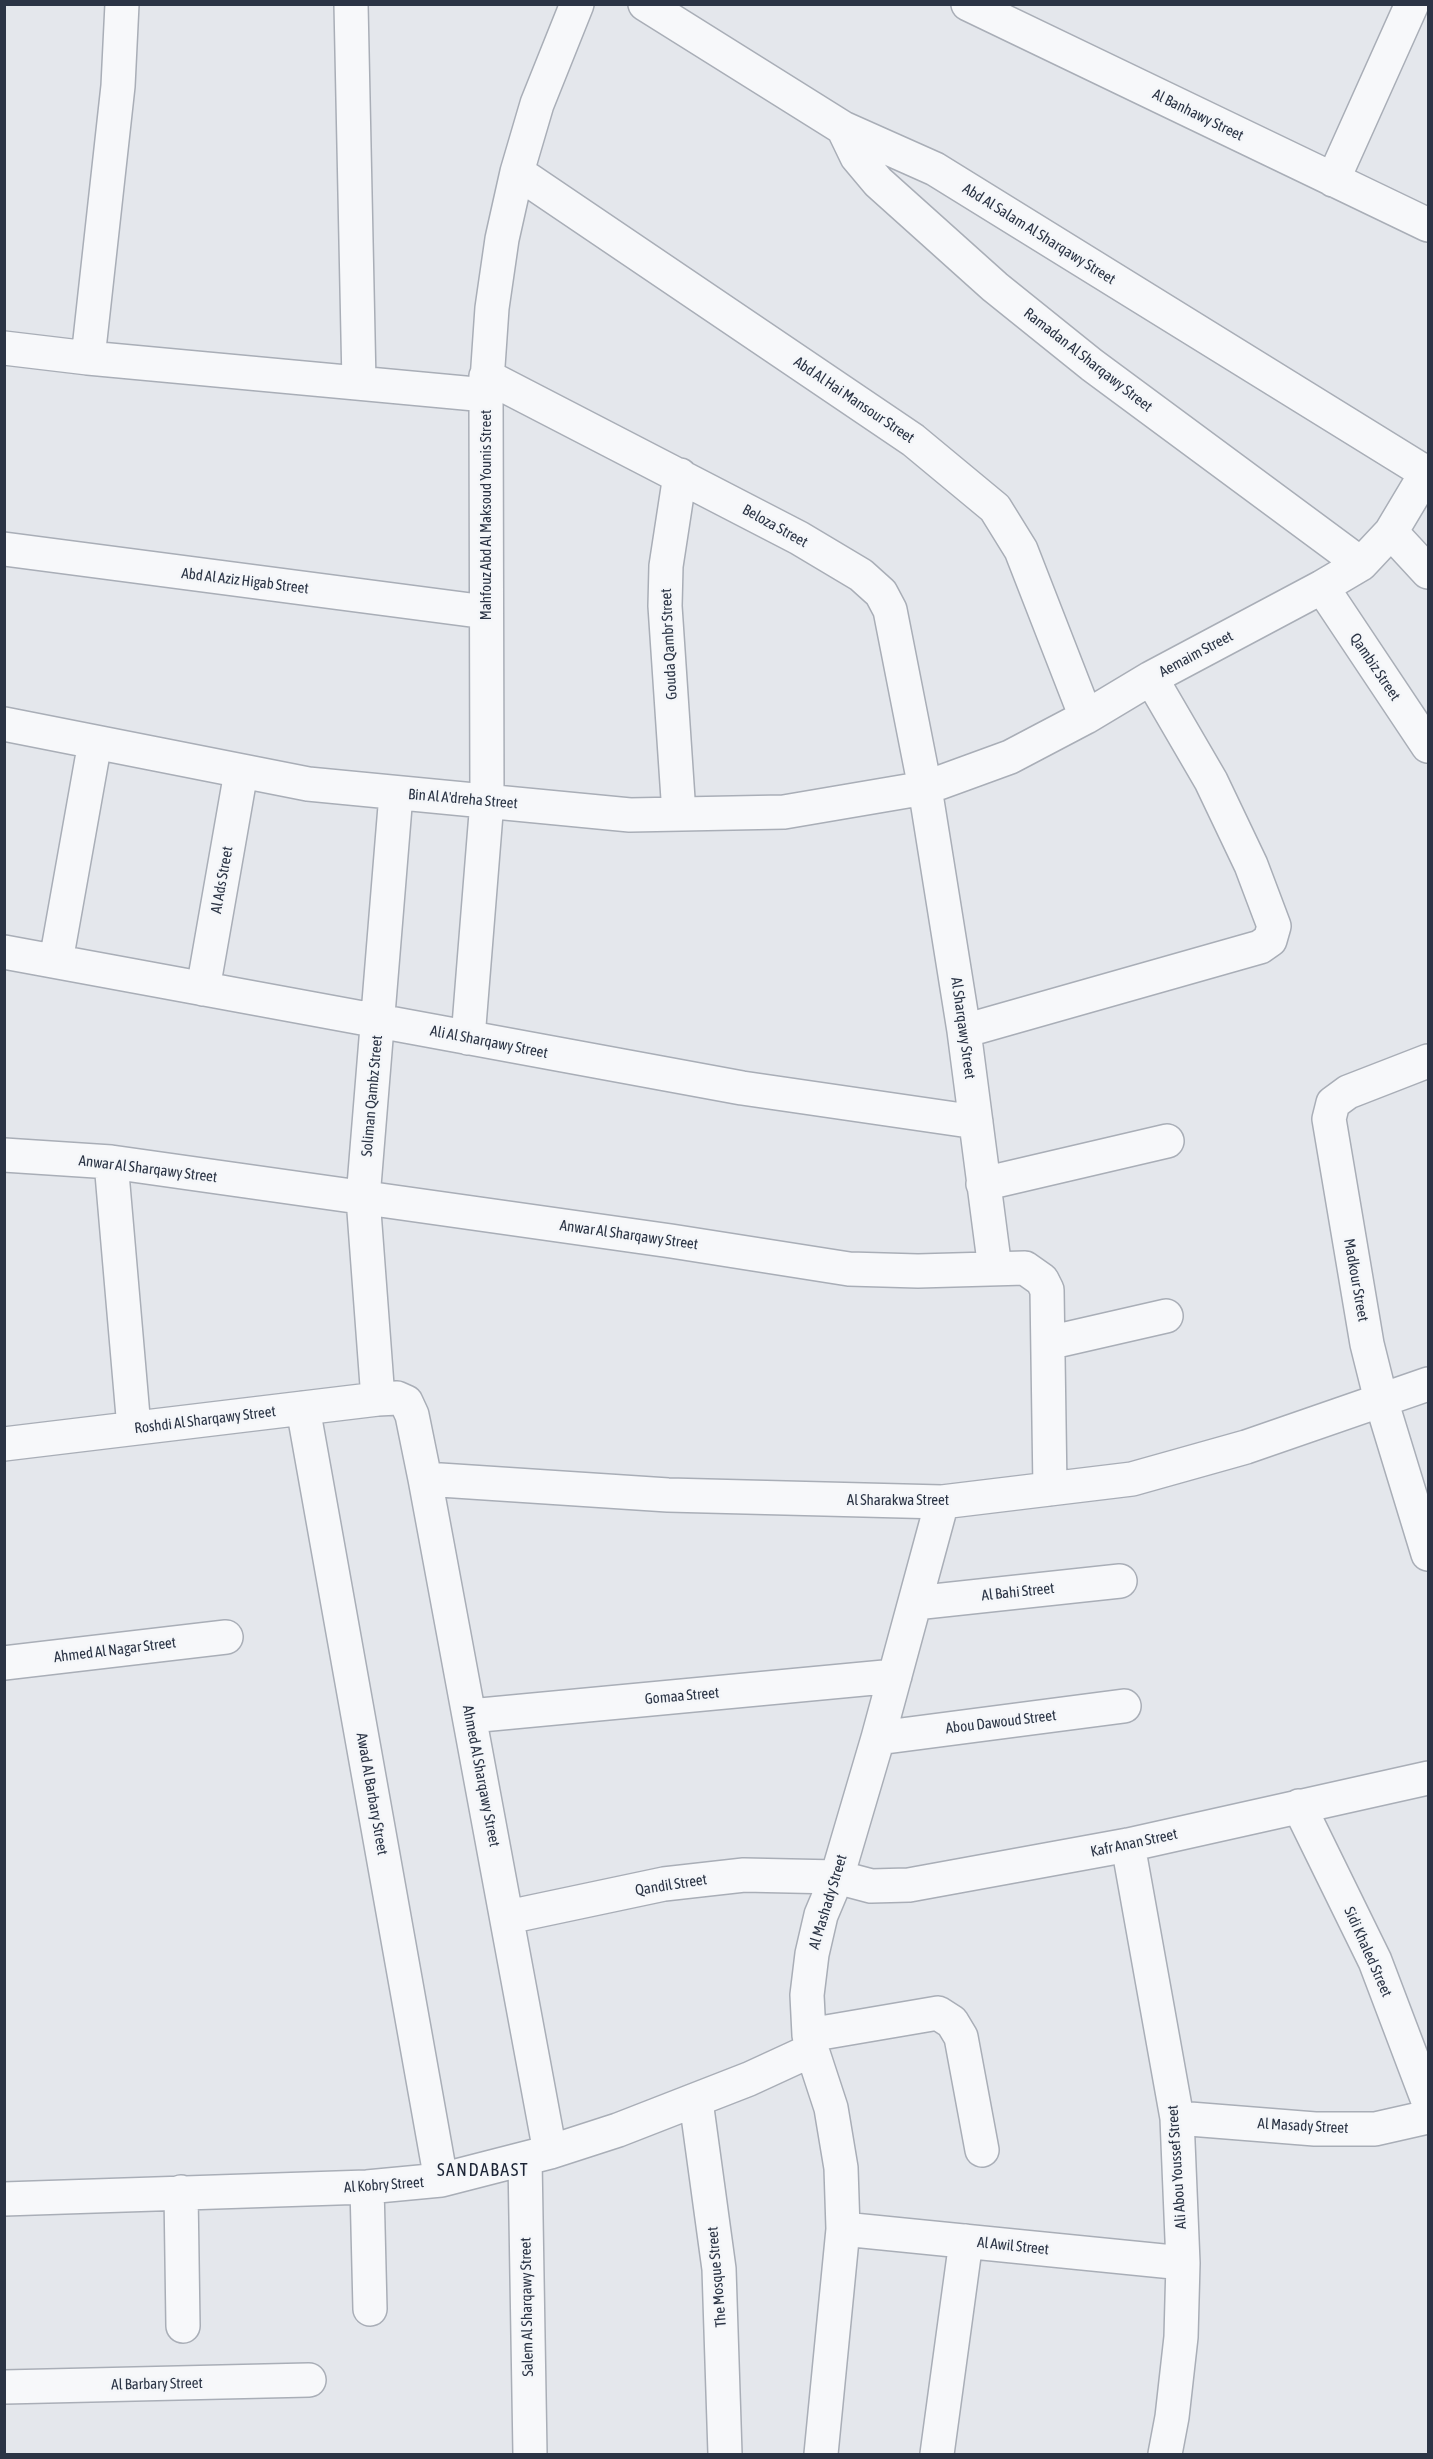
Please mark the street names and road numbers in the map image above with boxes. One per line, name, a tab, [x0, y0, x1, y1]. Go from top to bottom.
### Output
street label: Al Banhawy Street	[1150, 85, 1246, 145]
street label: Abd Al Salam Al Sharqawy Street	[959, 180, 1119, 288]
street label: Ramadan Al Sharqawy Street	[1020, 304, 1156, 416]
street label: Abd Al Hai Mansour Street	[790, 353, 918, 447]
street label: Mahfouz Abd Al Maksoud Younis Street	[477, 410, 495, 620]
street label: Beloza Street	[739, 501, 811, 551]
street label: Abd Al Aziz Higab Street	[180, 564, 310, 598]
street label: Gouda Qambr Street	[657, 588, 681, 700]
street label: Aemaim Street	[1156, 627, 1236, 681]
street label: Qambiz Street	[1346, 630, 1404, 704]
street label: Bin Al A'dreha Street	[407, 785, 519, 813]
street label: Al Ads Street	[207, 845, 237, 915]
street label: Al Sharqawy Street	[947, 976, 979, 1080]
street label: Ali Al Sharqawy Street	[429, 1022, 549, 1062]
street label: Soliman Qambz Street	[358, 1035, 386, 1157]
street label: Anwar Al Sharqawy Street	[78, 1152, 218, 1186]
street label: Anwar Al Sharqawy Street	[559, 1216, 699, 1254]
street label: Madkour Street	[1340, 1237, 1372, 1323]
street label: Roshdi Al Sharqawy Street	[133, 1402, 277, 1438]
street label: Al Sharakwa Street	[847, 1491, 949, 1509]
street label: Al Bahi Street	[981, 1579, 1055, 1605]
street label: Ahmed Al Nagar Street	[53, 1634, 177, 1666]
street label: Gomaa Street	[644, 1684, 720, 1708]
street label: Ahmed Al Sharqawy Street	[458, 1704, 504, 1848]
street label: Abou Dawoud Street	[945, 1706, 1057, 1738]
street label: Awad Al Barbary Street	[352, 1731, 392, 1857]
street label: Kafr Anan Street	[1089, 1825, 1179, 1861]
street label: Al Mashady Street	[805, 1852, 851, 1952]
street label: Qandil Street	[634, 1870, 708, 1900]
street label: Sidi Khaled Street	[1340, 1904, 1396, 2000]
street label: Ali Abou Youssef Street	[1164, 2104, 1190, 2230]
street label: Al Masady Street	[1257, 2115, 1349, 2137]
street label: Al Kobry Street	[343, 2173, 425, 2197]
street label: The Mosque Street	[704, 2226, 730, 2328]
street label: Al Awil Street	[976, 2233, 1050, 2259]
street label: Salem Al Sharqawy Street	[517, 2237, 537, 2377]
street label: Al Barbary Street	[111, 2374, 203, 2394]

